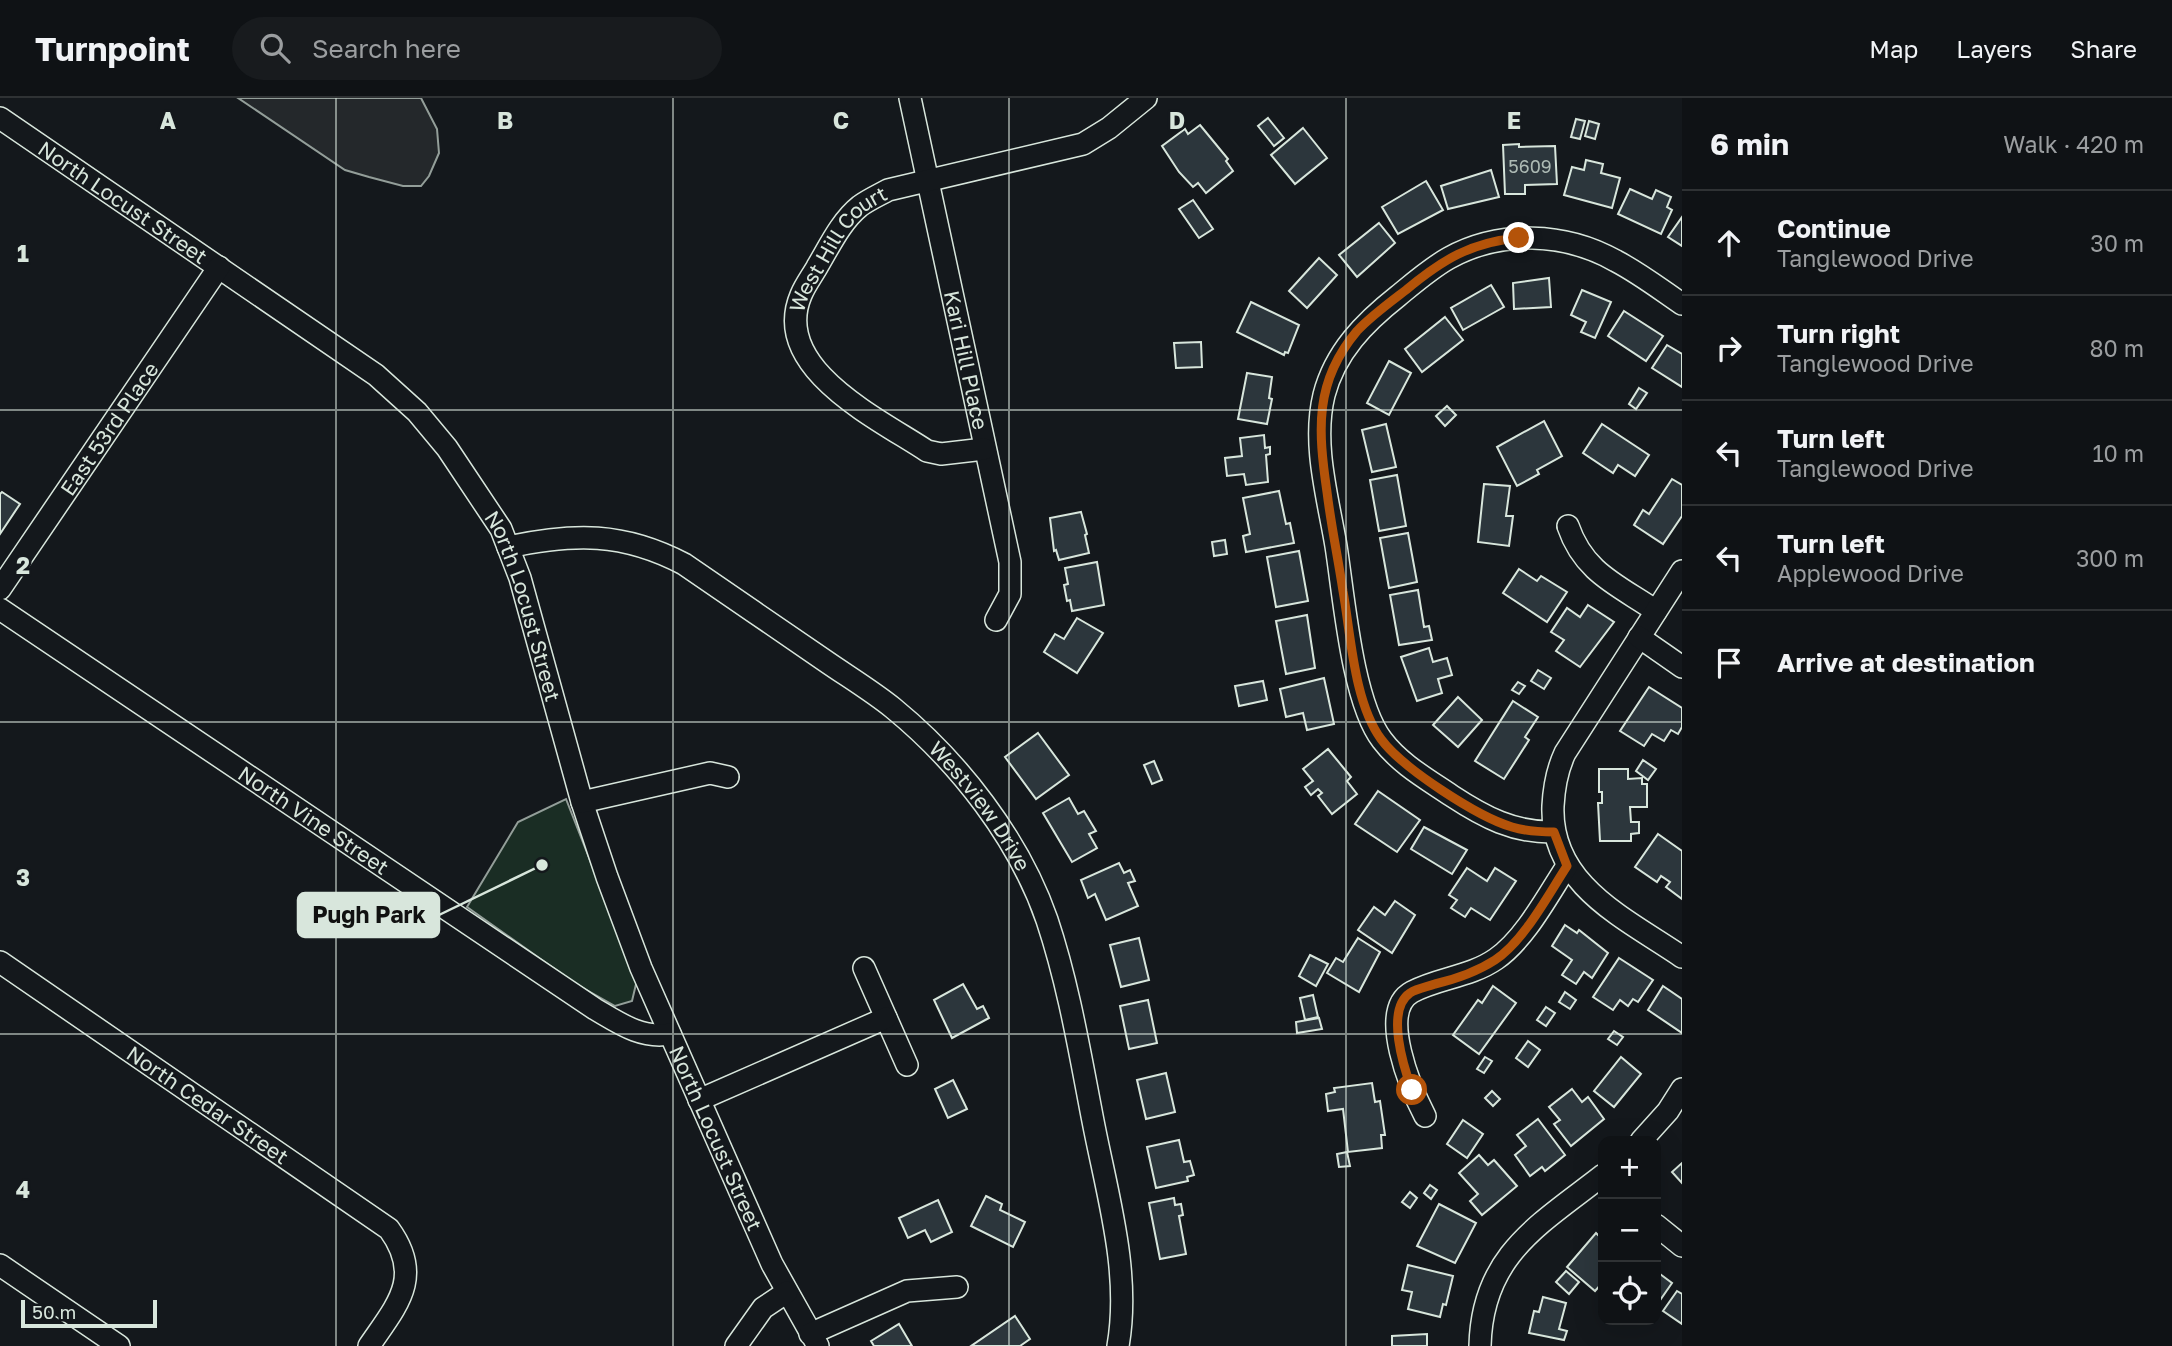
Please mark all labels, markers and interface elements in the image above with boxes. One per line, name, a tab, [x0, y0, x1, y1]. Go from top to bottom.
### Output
search box	[232, 17, 722, 80]
text: Turnpoint	[35, 29, 190, 68]
icon: search	[256, 29, 294, 67]
text: Search here	[312, 33, 461, 64]
text: Map	[1869, 34, 1918, 63]
text: Layers	[1956, 34, 2032, 63]
text: Share	[2070, 34, 2137, 63]
text: A	[160, 106, 177, 134]
text: B	[497, 106, 513, 134]
text: C	[833, 106, 849, 134]
text: D	[1169, 106, 1185, 134]
text: E	[1507, 106, 1521, 134]
text: 6 min	[1710, 126, 1789, 162]
text: Walk · 420 m	[2003, 130, 2144, 158]
street label: North Locust Street	[33, 135, 213, 269]
house number: 5609	[1508, 155, 1552, 177]
street label: West Hill Court	[783, 180, 891, 315]
text: Continue	[1777, 213, 1891, 244]
route end	[1503, 222, 1534, 253]
icon: ahead	[1710, 224, 1748, 262]
text: 30 m	[2090, 229, 2144, 257]
text: 1	[17, 239, 29, 267]
text: Tanglewood Drive	[1777, 244, 1974, 272]
street label: Kari Hill Place	[939, 288, 994, 432]
text: Turn right	[1777, 318, 1900, 349]
icon: right	[1710, 329, 1748, 367]
text: 80 m	[2090, 334, 2144, 362]
text: Tanglewood Drive	[1777, 349, 1974, 377]
street label: East 53rd Place	[55, 357, 164, 500]
text: Turn left	[1777, 423, 1885, 454]
icon: left	[1710, 434, 1748, 472]
text: 10 m	[2092, 439, 2144, 467]
text: Tanglewood Drive	[1777, 454, 1974, 482]
street label: North Locust Street	[479, 506, 566, 704]
text: Turn left	[1777, 528, 1885, 559]
icon: left	[1710, 539, 1748, 577]
text: 300 m	[2076, 544, 2144, 572]
text: 2	[16, 551, 30, 579]
text: Applewood Drive	[1777, 559, 1964, 587]
icon: arrive	[1710, 644, 1748, 682]
text: Arrive at destination	[1777, 647, 2035, 678]
street label: Westview Drive	[924, 736, 1037, 875]
street label: North Vine Street	[233, 760, 394, 880]
text: 3	[16, 863, 30, 891]
callout: Pugh Park	[298, 893, 439, 937]
text: Pugh Park	[312, 900, 426, 928]
street label: North Cedar Street	[122, 1040, 294, 1169]
street label: North Locust Street	[664, 1042, 768, 1234]
route start	[1396, 1074, 1427, 1105]
map controls	[1598, 1136, 1661, 1325]
button: +	[1598, 1136, 1661, 1199]
text: 4	[16, 1175, 30, 1203]
button: −	[1598, 1199, 1661, 1262]
button: locate	[1598, 1262, 1661, 1325]
scale bar	[21, 1297, 158, 1329]
text: 50 m	[32, 1300, 76, 1323]

